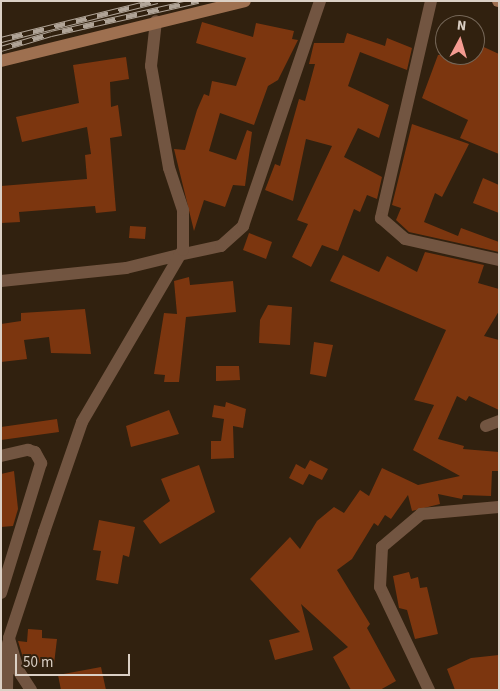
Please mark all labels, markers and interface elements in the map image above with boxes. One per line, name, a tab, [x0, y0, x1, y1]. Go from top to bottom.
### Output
north arrow	[435, 15, 485, 65]
text: N	[456, 16, 467, 37]
scale bar	[18, 644, 132, 676]
text: 50 m	[23, 652, 53, 673]

